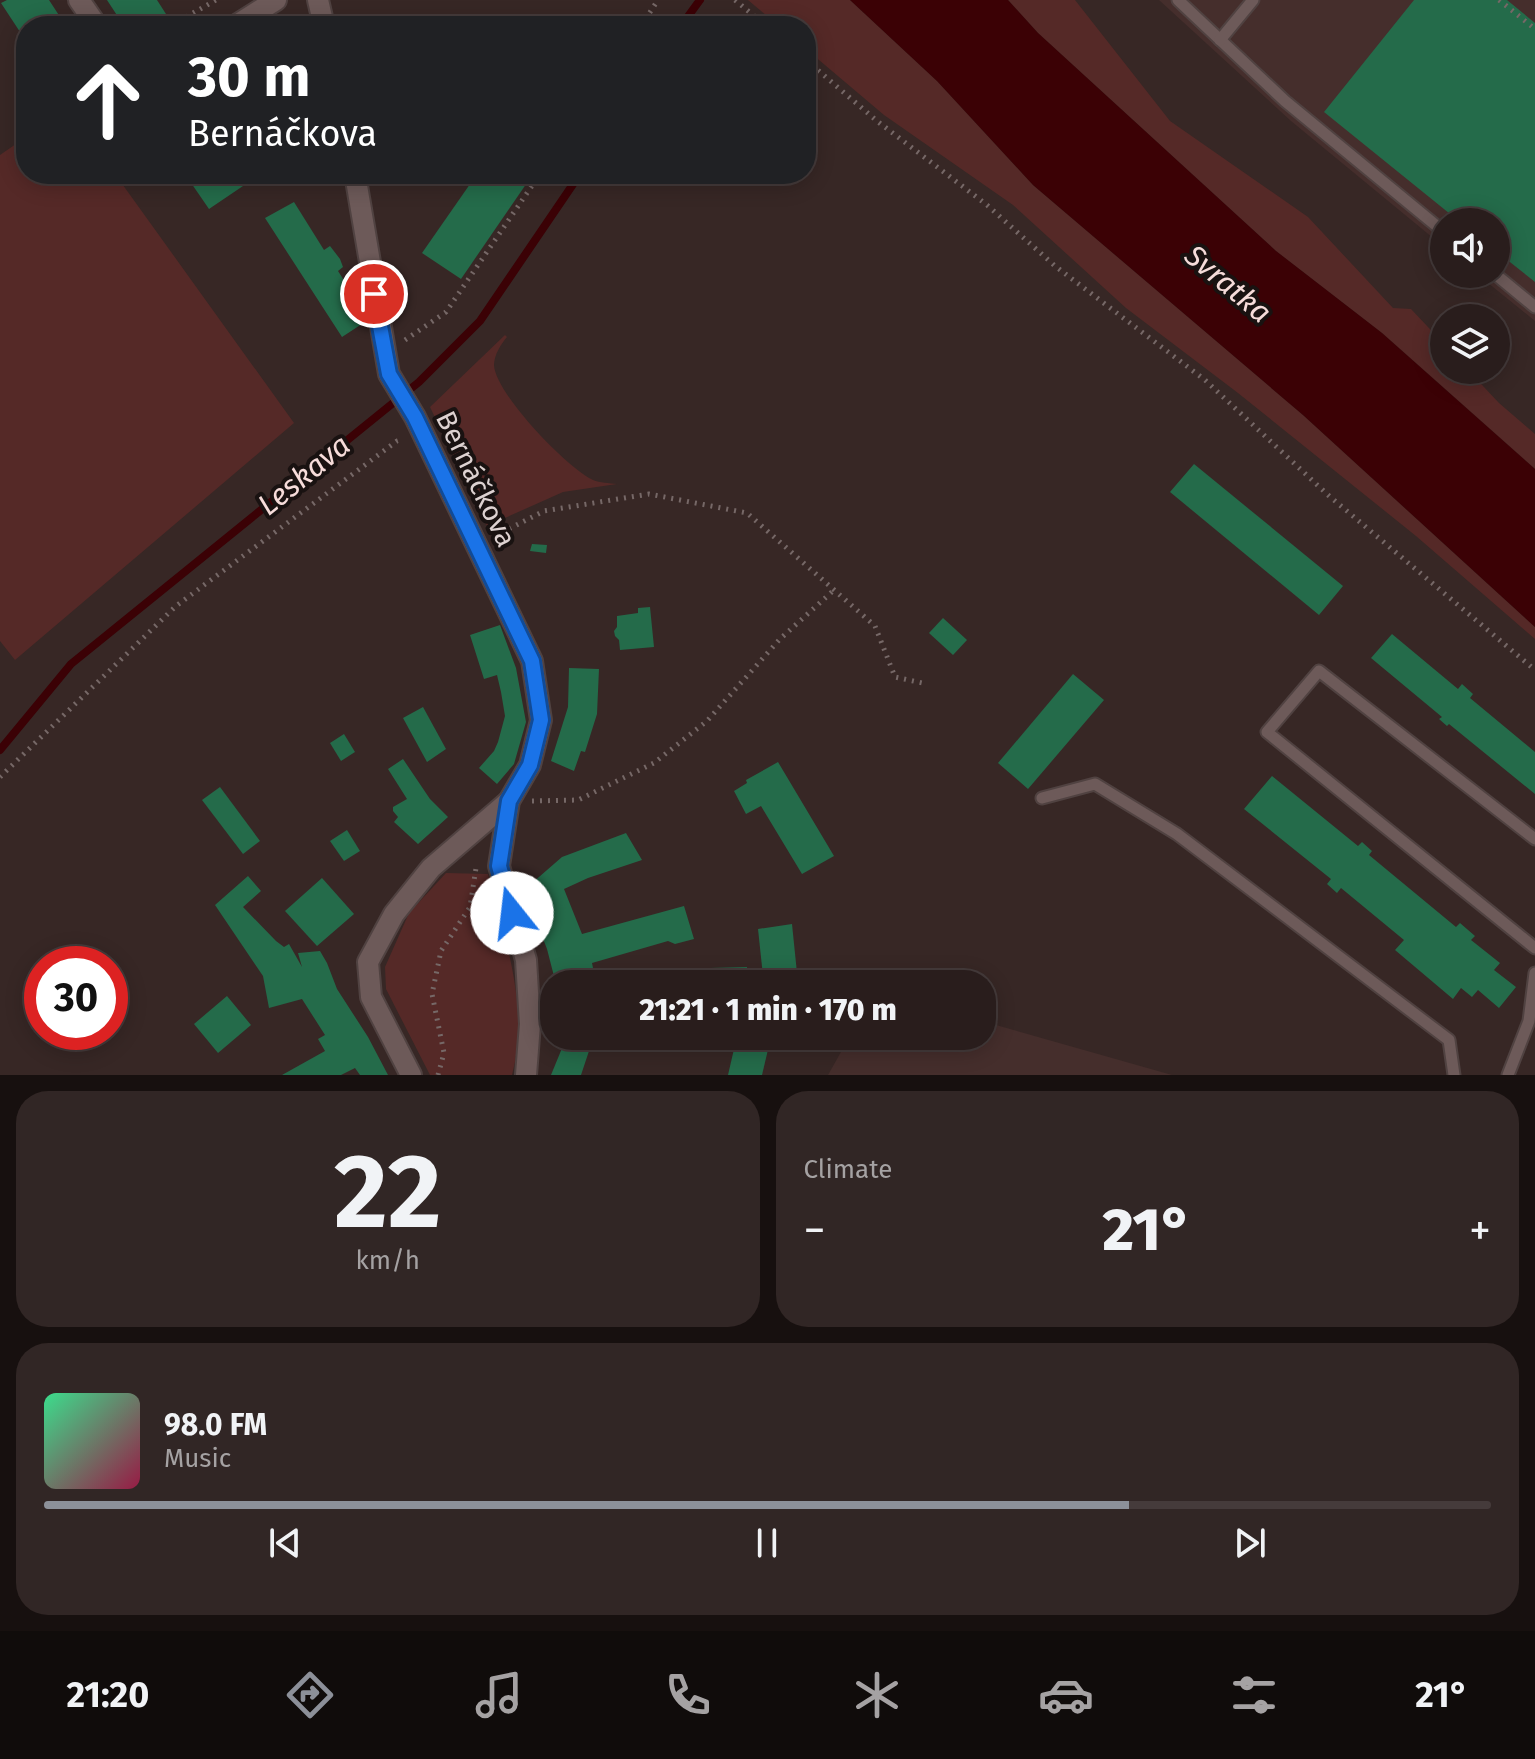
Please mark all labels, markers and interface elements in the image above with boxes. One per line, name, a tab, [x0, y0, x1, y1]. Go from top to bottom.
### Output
text: 30 m	[188, 44, 310, 111]
icon: ahead	[56, 48, 160, 152]
text: Bernáčkova	[188, 112, 377, 156]
map controls	[1430, 208, 1510, 384]
button: sound	[1430, 208, 1510, 288]
water label: Svratka	[1177, 237, 1279, 331]
pin	[340, 260, 408, 328]
icon: arrive	[352, 272, 396, 316]
button: layers	[1430, 304, 1510, 384]
street label: Bernáčkova	[429, 406, 523, 552]
water label: Leskava	[251, 427, 357, 523]
position arrow	[470, 871, 554, 955]
speed limit sign: 30	[24, 946, 128, 1050]
text: 21:21 · 1 min · 170 m	[639, 992, 897, 1028]
text: 22	[334, 1130, 442, 1255]
text: Climate	[804, 1154, 892, 1185]
text: 21°	[1102, 1194, 1192, 1266]
text: −	[804, 1204, 826, 1257]
text: +	[1469, 1204, 1491, 1257]
text: km/h	[356, 1245, 420, 1276]
text: 98.0 FM	[164, 1407, 267, 1443]
text: Music	[164, 1443, 231, 1474]
icon: previous	[263, 1521, 307, 1565]
icon: pause	[745, 1521, 789, 1565]
icon: next	[1228, 1521, 1272, 1565]
icon: directions	[282, 1667, 338, 1723]
icon: music	[471, 1667, 527, 1723]
icon: phone	[660, 1667, 716, 1723]
icon: climate	[849, 1667, 905, 1723]
icon: car	[1038, 1667, 1094, 1723]
icon: filters	[1226, 1667, 1282, 1723]
text: 21:20	[66, 1673, 149, 1717]
text: 21°	[1415, 1673, 1469, 1717]

